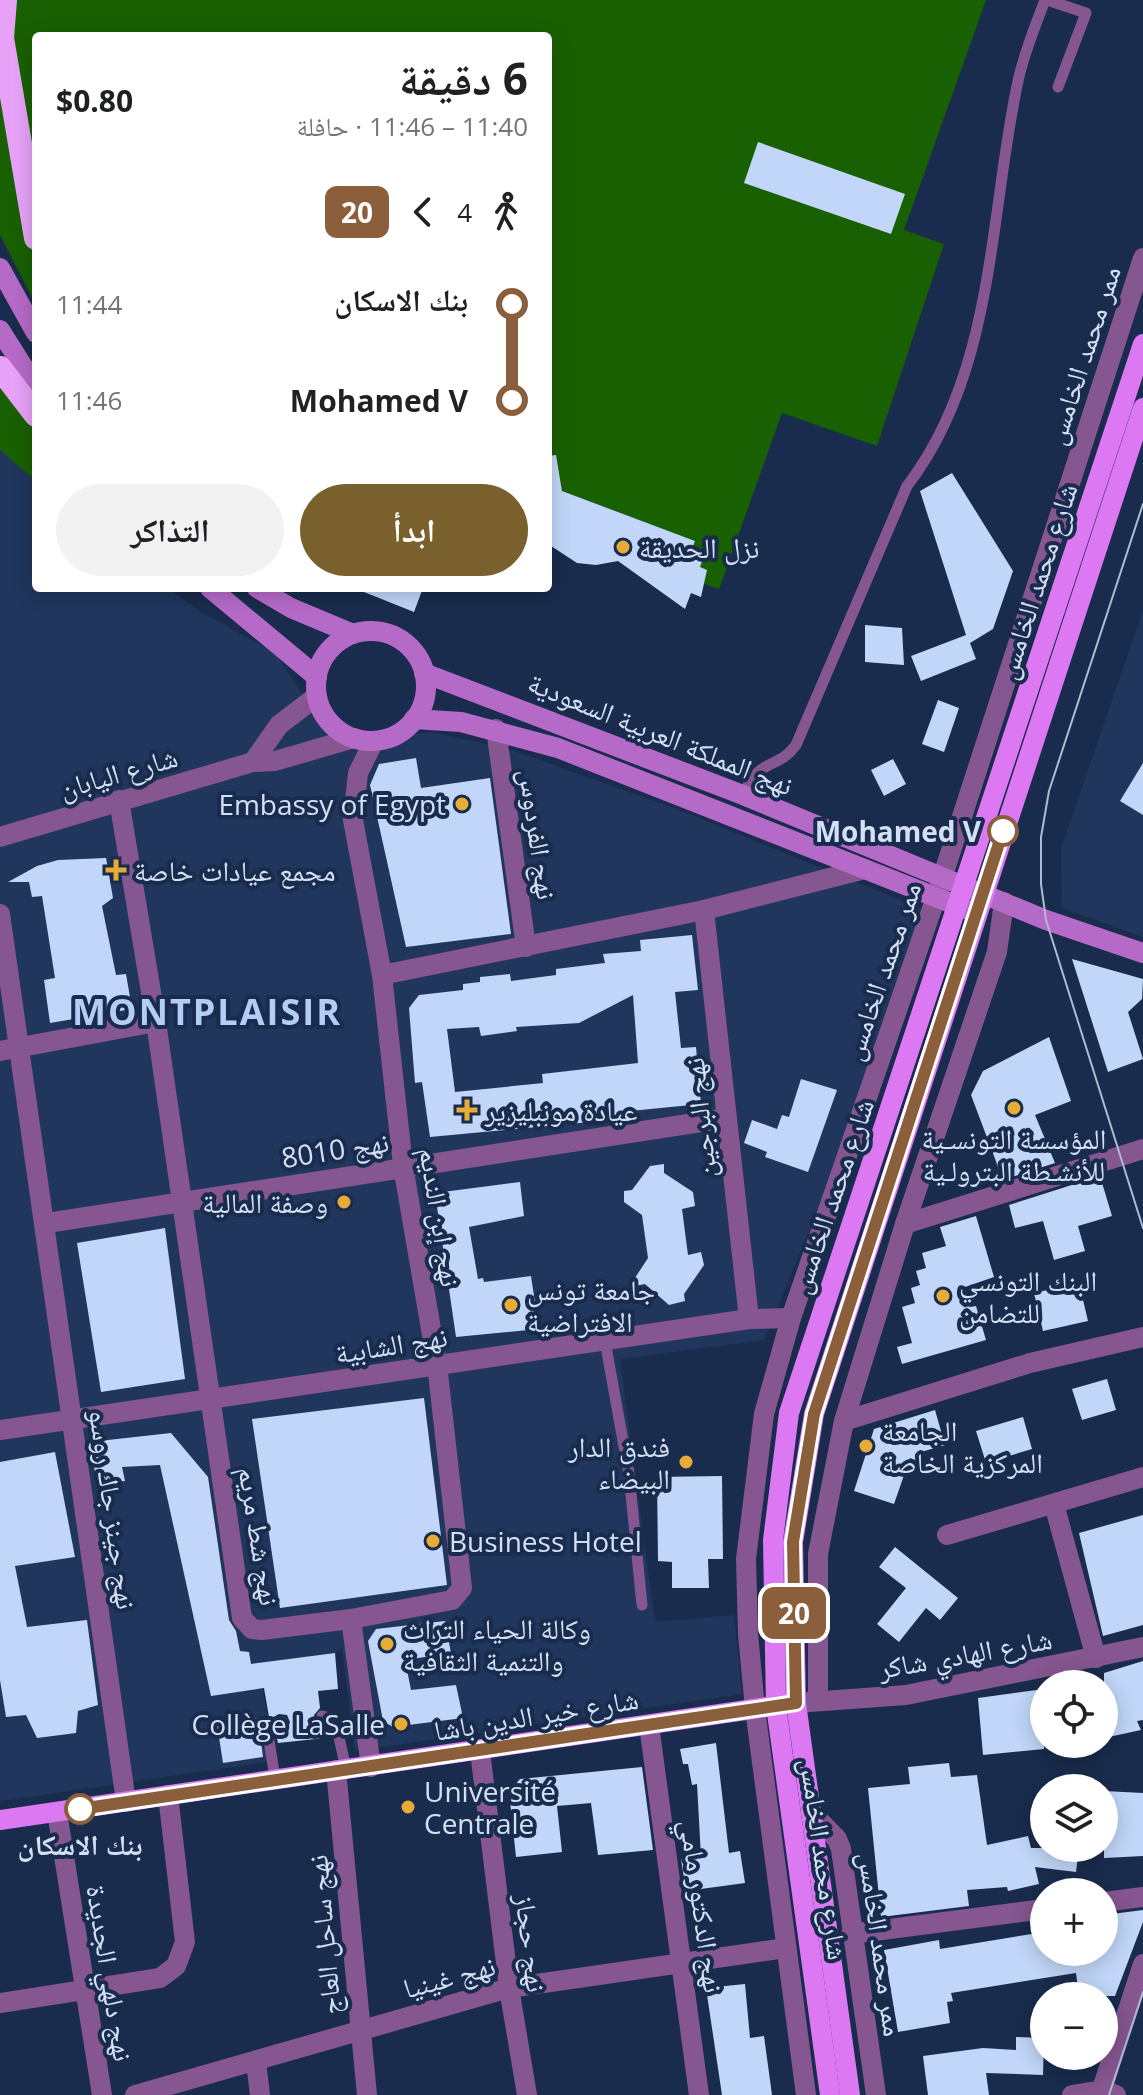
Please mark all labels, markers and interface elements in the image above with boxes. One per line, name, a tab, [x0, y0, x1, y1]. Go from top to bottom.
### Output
text: 6 دقيقة	[399, 48, 528, 108]
text: $0.80	[56, 80, 133, 121]
text: 11:40 – 11:46 · حافلة	[296, 108, 528, 144]
icon: back	[401, 190, 445, 234]
icon: walk	[484, 190, 528, 234]
text: 20	[341, 193, 373, 231]
text: 4	[457, 194, 472, 230]
street label: ممر محمد الخامس	[1035, 261, 1129, 449]
text: بنك الاسكان	[334, 279, 468, 320]
text: 11:44	[56, 286, 122, 322]
text: Mohamed V	[290, 380, 468, 421]
text: 11:46	[56, 382, 122, 418]
street label: شارع محمد الخامس	[986, 478, 1086, 684]
button: التذاكر	[56, 484, 284, 576]
button: ابدأ	[300, 484, 528, 576]
place label: نزل الحديقة	[639, 528, 760, 566]
marker: نزل الحديقة	[614, 538, 632, 556]
street label: نهج المملكة العربية السعودية	[523, 662, 799, 804]
street label: شارع اليابان	[54, 737, 182, 807]
street label: نهج الفردوس	[511, 766, 567, 902]
place label: Embassy of Egypt	[218, 785, 446, 823]
marker: Embassy of Egypt	[453, 795, 471, 813]
place label: Mohamed V	[815, 812, 982, 850]
marker: Mohamed V	[988, 816, 1018, 846]
place label: مجمع عيادات خاصة	[134, 851, 336, 889]
marker: مجمع عيادات خاصة	[105, 859, 127, 881]
street label: ممر محمد الخامس	[833, 877, 929, 1065]
district label: MONTPLAISIR	[72, 987, 342, 1036]
street label: نهج البرجين	[674, 1056, 724, 1180]
place label: عيادة مونبليزير	[484, 1091, 638, 1129]
street label: شارع محمد الخامس	[780, 1094, 882, 1298]
marker: عيادة مونبليزير	[456, 1099, 478, 1121]
marker: المؤسسة التونسـية للأنشـطة البترولـية	[1005, 1099, 1023, 1117]
place label: المؤسسة التونسـية للأنشـطة البترولـية	[922, 1119, 1106, 1189]
street label: نهج 8010	[279, 1122, 391, 1176]
street label: نهج إبن النديم	[410, 1145, 471, 1290]
place label: وصفة المالية	[202, 1183, 328, 1221]
marker: وصفة المالية	[335, 1193, 353, 1211]
place label: البنك التونسي للتضامن	[959, 1261, 1097, 1331]
place label: جامعة تونس الافتراضية	[527, 1270, 655, 1340]
marker: البنك التونسي للتضامن	[934, 1287, 952, 1305]
marker: جامعة تونس الافتراضية	[502, 1296, 520, 1314]
street label: نهج الشابية	[332, 1316, 450, 1372]
street label: نهج جينز جاك روسو	[81, 1406, 147, 1612]
place label: الجامعة المركزية الخاصة	[882, 1411, 1043, 1481]
place label: فندق الدار البيضاء	[567, 1427, 670, 1497]
marker: الجامعة المركزية الخاصة	[857, 1437, 875, 1455]
marker: فندق الدار البيضاء	[677, 1453, 695, 1471]
street label: نهج شط مريم	[229, 1464, 290, 1608]
place label: Business Hotel	[449, 1522, 642, 1560]
marker: Business Hotel	[424, 1532, 442, 1550]
line badge: 20	[758, 1587, 830, 1639]
text: 20	[778, 1594, 810, 1632]
place label: وكالة الحياء التراث والتنمية الثقافية	[403, 1609, 591, 1679]
street label: شارع الهادي شاكر	[874, 1619, 1056, 1692]
marker: وكالة الحياء التراث والتنمية الثقافية	[378, 1635, 396, 1653]
map controls	[1030, 1670, 1118, 2070]
button: locate	[1030, 1670, 1118, 1758]
street label: شارع خير الدين باشا	[431, 1679, 641, 1749]
place label: Collège LaSalle	[192, 1705, 385, 1743]
marker: Collège LaSalle	[392, 1715, 410, 1733]
street label: شارع محمد الخامس	[792, 1756, 858, 1962]
place label: Université Centrale	[424, 1772, 556, 1842]
button: layers	[1030, 1774, 1118, 1862]
marker: بنك الاسكان	[65, 1794, 95, 1824]
marker: Université Centrale	[399, 1798, 417, 1816]
street label: نهج الدكتور مامي	[667, 1817, 734, 1996]
place label: بنك الاسكان	[18, 1825, 142, 1863]
street label: ممر محمد الخامس	[850, 1849, 914, 2039]
street label: نهج ساحل العاج	[297, 1853, 349, 2017]
button: +	[1030, 1878, 1118, 1966]
street label: نهج دلهي الجديدة	[73, 1882, 144, 2065]
street label: نهج حجاز	[507, 1891, 557, 1994]
street label: نهج غينيا	[399, 1946, 499, 2006]
button: −	[1030, 1982, 1118, 2070]

